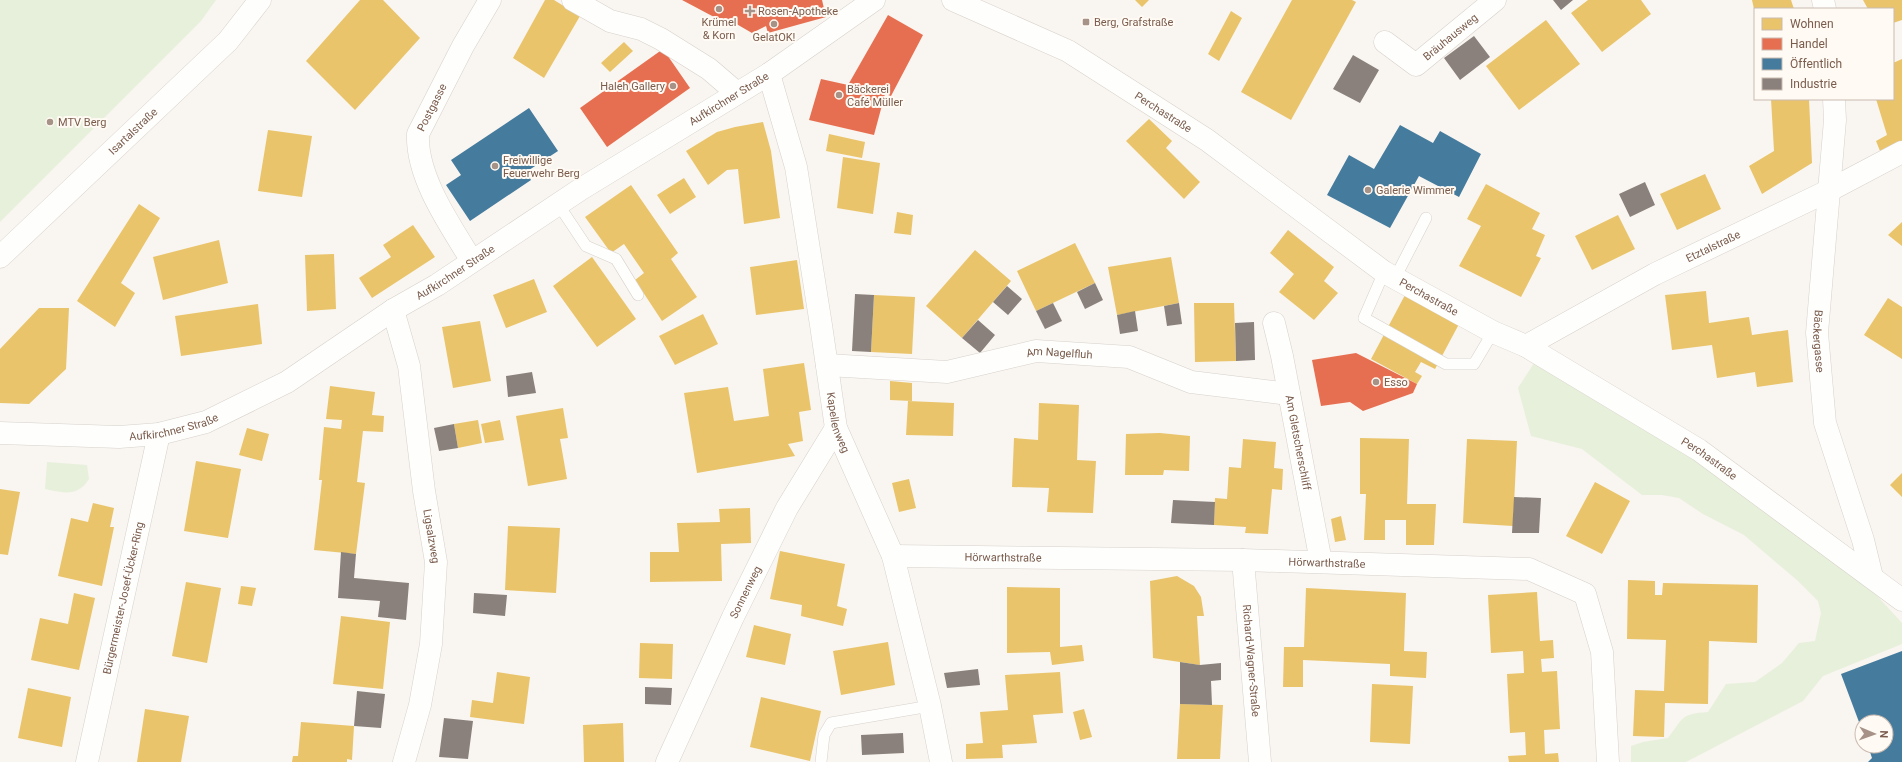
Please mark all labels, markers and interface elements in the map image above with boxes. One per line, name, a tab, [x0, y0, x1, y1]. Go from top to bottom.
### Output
marker: Krümel & Korn	[714, 4, 724, 14]
place label: Rosen-Apotheke	[758, 5, 838, 18]
marker: Rosen-Apotheke	[745, 6, 755, 16]
legend	[1754, 8, 1894, 100]
street label: Bräuhausweg	[1420, 11, 1480, 63]
place label: Krümel & Korn	[702, 16, 736, 42]
place label: Berg, Grafstraße	[1094, 16, 1174, 29]
marker: Berg, Grafstraße	[1081, 17, 1091, 27]
text: Wohnen	[1790, 17, 1834, 31]
marker: GelatOK!	[769, 19, 779, 29]
place label: GelatOK!	[753, 31, 796, 44]
text: Handel	[1790, 37, 1828, 51]
text: Öffentlich	[1790, 56, 1842, 71]
street label: Aufkirchner Straße	[686, 69, 771, 128]
text: Industrie	[1790, 77, 1837, 91]
place label: Haleh Gallery	[600, 80, 666, 93]
street label: Postgasse	[414, 81, 449, 133]
marker: Haleh Gallery	[668, 81, 678, 91]
place label: Bäckerei Café Müller	[847, 83, 903, 109]
street label: Perchastraße	[1132, 89, 1194, 135]
marker: Bäckerei Café Müller	[834, 90, 844, 100]
street label: Isartalstraße	[106, 105, 160, 157]
place label: MTV Berg	[58, 116, 106, 129]
marker: MTV Berg	[45, 117, 55, 127]
place label: Freiwillige Feuerwehr Berg	[503, 154, 580, 180]
marker: Freiwillige Feuerwehr Berg	[490, 161, 500, 171]
place label: Galerie Wimmer	[1376, 184, 1455, 197]
marker: Galerie Wimmer	[1363, 185, 1373, 195]
street label: Etztalstraße	[1684, 228, 1742, 265]
street label: Aufkirchner Straße	[413, 242, 497, 302]
street label: Perchastraße	[1397, 275, 1461, 318]
street label: Bäckergasse	[1810, 309, 1827, 373]
street label: Am Nagelfluh	[1025, 344, 1093, 361]
place label: Esso	[1384, 376, 1408, 389]
marker: Esso	[1371, 377, 1381, 387]
street label: Kapellenweg	[824, 391, 853, 455]
street label: Am Gletscherschliff	[1283, 394, 1314, 491]
street label: Aufkirchner Straße	[129, 410, 221, 443]
street label: Perchastraße	[1679, 434, 1740, 483]
street label: Ligsalzweg	[421, 508, 443, 564]
street label: Bürgermeister-Josef-Ücker-Ring	[100, 520, 146, 675]
street label: Hörwarthstraße	[964, 550, 1042, 564]
street label: Hörwarthstraße	[1288, 555, 1366, 570]
street label: Sonnenweg	[727, 564, 764, 621]
street label: Richard-Wagner-Straße	[1240, 604, 1263, 717]
north arrow	[1854, 714, 1894, 754]
text: N	[1877, 730, 1890, 739]

